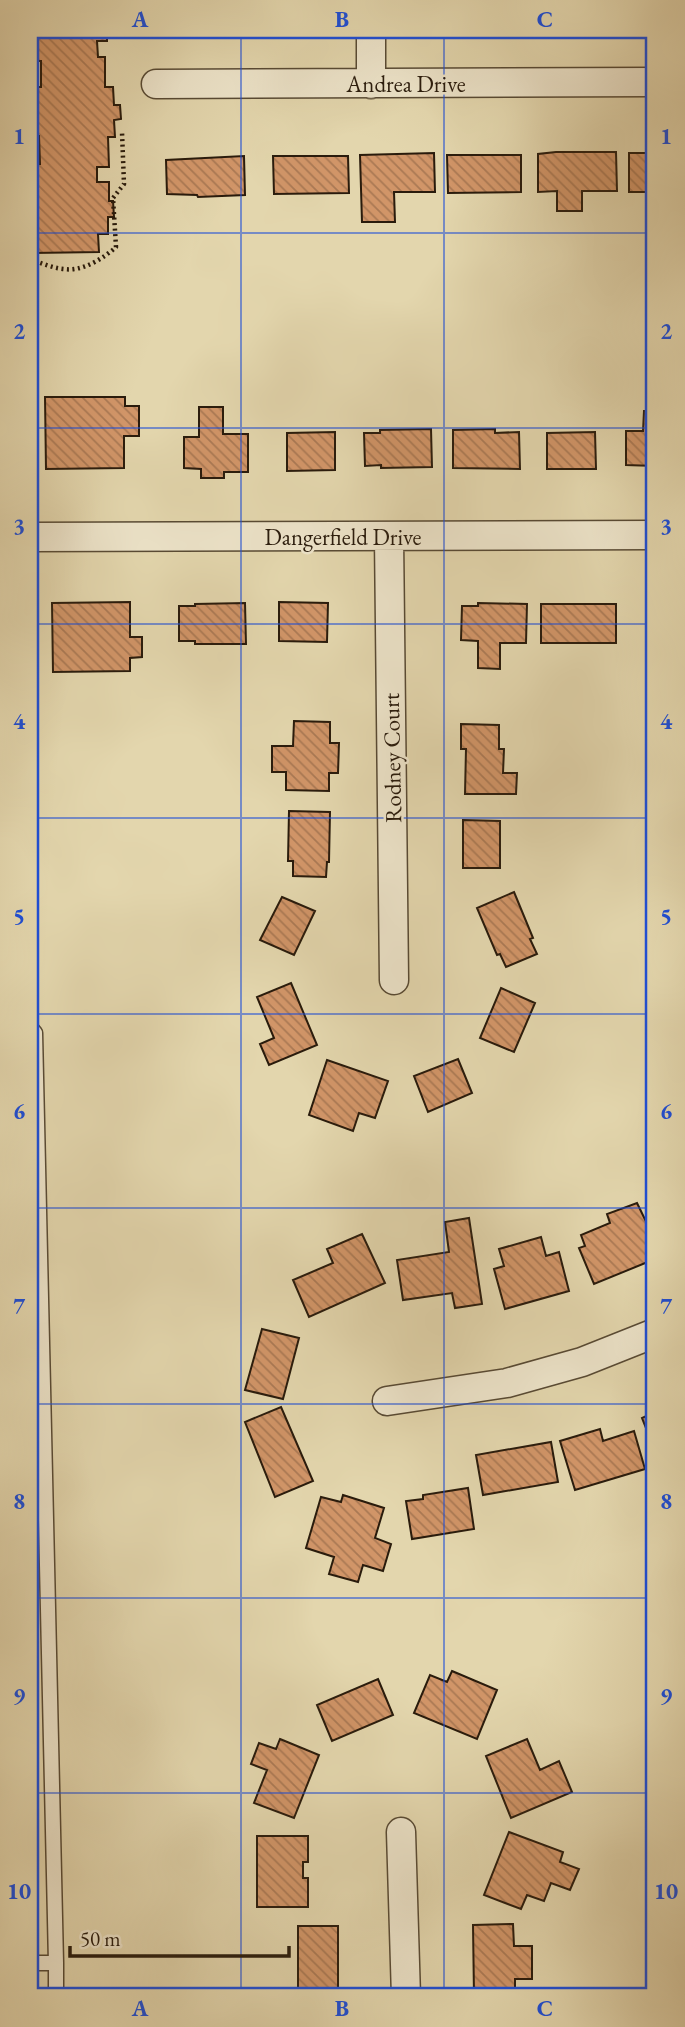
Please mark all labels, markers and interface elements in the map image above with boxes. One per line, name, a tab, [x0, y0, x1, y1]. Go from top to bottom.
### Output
text: A	[131, 4, 149, 34]
text: B	[335, 4, 349, 34]
text: C	[537, 4, 553, 34]
street label: Andrea Drive	[345, 69, 466, 99]
text: 1	[13, 121, 25, 151]
text: 1	[660, 121, 672, 151]
text: 2	[13, 316, 25, 346]
text: 2	[660, 316, 672, 346]
text: 3	[13, 511, 25, 541]
text: 3	[660, 511, 672, 541]
street label: Dangerfield Drive	[264, 522, 422, 552]
street label: Rodney Court	[376, 692, 408, 823]
text: 4	[13, 706, 26, 736]
text: 4	[660, 706, 673, 736]
text: 5	[13, 901, 25, 931]
text: 5	[660, 901, 672, 931]
text: 6	[13, 1096, 25, 1126]
text: 6	[660, 1096, 672, 1126]
text: 7	[13, 1291, 26, 1321]
text: 7	[660, 1291, 673, 1321]
text: 8	[13, 1486, 25, 1516]
text: 8	[660, 1486, 672, 1516]
text: 9	[13, 1681, 25, 1711]
text: 9	[660, 1681, 672, 1711]
text: 10	[7, 1876, 31, 1906]
text: 10	[654, 1876, 678, 1906]
scale bar	[70, 1915, 289, 1959]
text: 50 m	[80, 1925, 121, 1952]
text: A	[131, 1993, 149, 2023]
text: B	[335, 1993, 349, 2023]
text: C	[537, 1993, 553, 2023]

